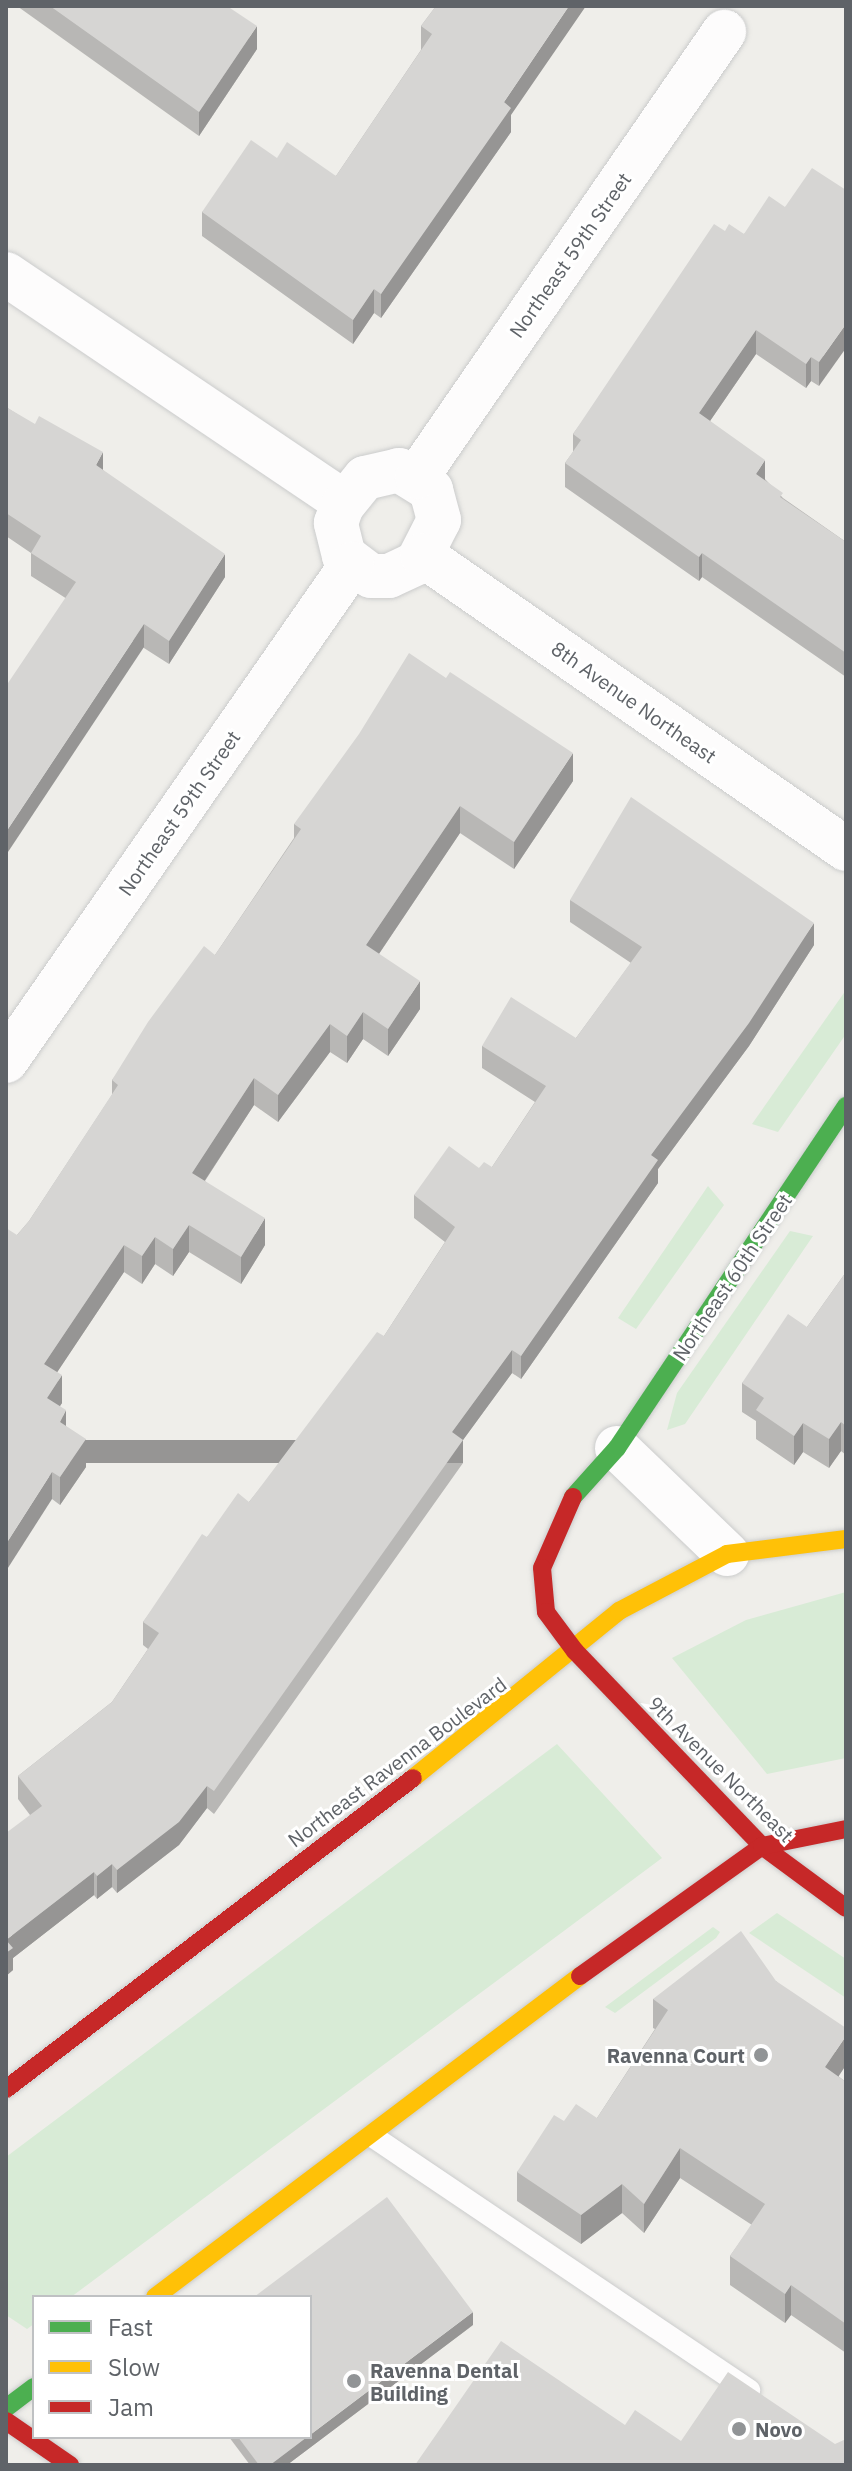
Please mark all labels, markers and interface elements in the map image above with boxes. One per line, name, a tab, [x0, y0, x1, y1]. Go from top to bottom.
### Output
street label: Northeast 59th Street	[504, 168, 636, 342]
street label: 8th Avenue Northeast	[547, 636, 721, 768]
street label: Northeast 59th Street	[113, 726, 245, 900]
street label: Northeast 60th Street	[667, 1189, 797, 1365]
street label: Northeast Ravenna Boulevard	[283, 1672, 511, 1852]
street label: 9th Avenue Northeast	[643, 1691, 799, 1847]
place label: Ravenna Court	[607, 2043, 745, 2067]
marker: Ravenna Court	[752, 2046, 770, 2064]
legend	[32, 2295, 312, 2439]
text: Fast	[108, 2311, 153, 2343]
text: Slow	[108, 2351, 160, 2383]
place label: Ravenna Dental Building	[370, 2358, 518, 2405]
marker: Ravenna Dental Building	[345, 2372, 363, 2390]
text: Jam	[108, 2391, 154, 2423]
place label: Novo	[755, 2417, 802, 2441]
marker: Novo	[730, 2420, 748, 2438]

